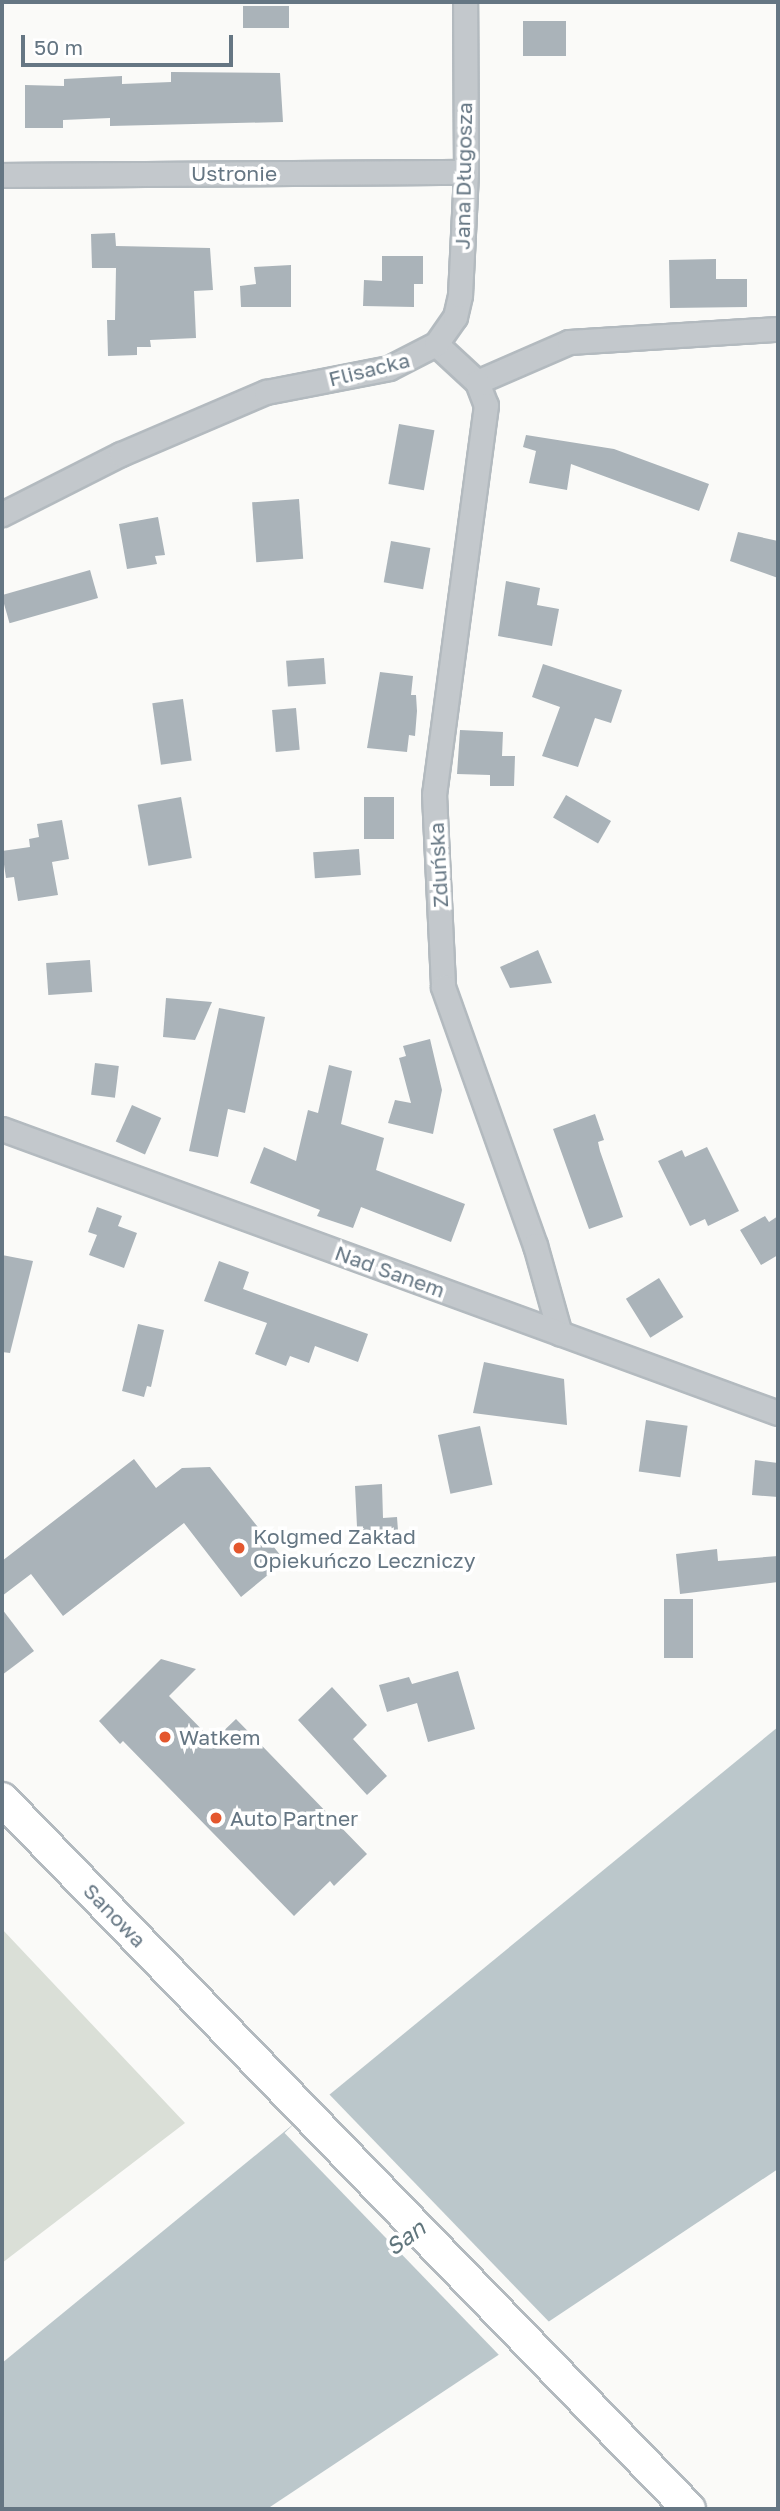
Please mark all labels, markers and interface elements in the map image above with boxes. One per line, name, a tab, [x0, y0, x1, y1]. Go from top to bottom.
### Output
scale bar	[24, 21, 236, 65]
text: 50 m	[34, 34, 83, 60]
street label: Jana Długosza	[449, 102, 477, 250]
street label: Ustronie	[191, 160, 277, 186]
street label: Flisacka	[326, 347, 412, 391]
street label: Zduńska	[423, 822, 453, 908]
street label: Nad Sanem	[332, 1239, 448, 1303]
place label: Kolgmed Zakład Opiekuńczo Leczniczy	[253, 1523, 476, 1573]
marker: Kolgmed Zakład Opiekuńczo Leczniczy	[231, 1540, 247, 1556]
place label: Watkem	[179, 1724, 261, 1750]
marker: Watkem	[157, 1729, 173, 1745]
place label: Auto Partner	[230, 1805, 358, 1831]
marker: Auto Partner	[208, 1810, 224, 1826]
street label: Sanowa	[78, 1878, 152, 1952]
water label: San	[380, 2214, 430, 2260]

